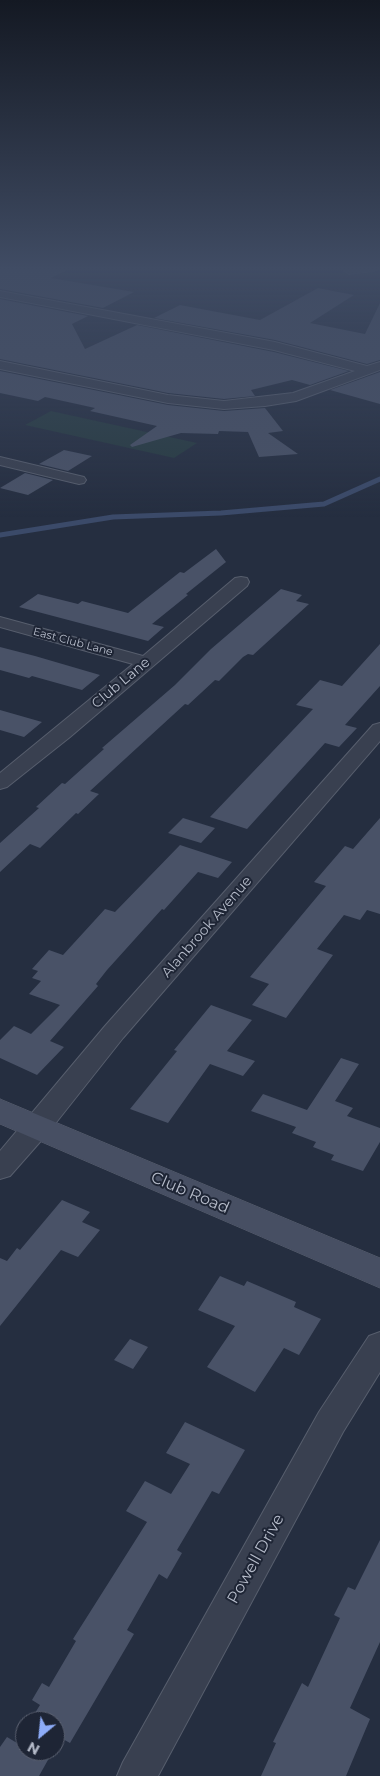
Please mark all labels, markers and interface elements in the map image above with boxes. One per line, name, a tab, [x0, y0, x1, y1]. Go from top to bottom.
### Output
street label: East Club Lane	[32, 625, 114, 659]
street label: Club Lane	[89, 654, 153, 712]
street label: Alanbrook Avenue	[158, 873, 256, 981]
street label: Club Road	[148, 1168, 232, 1218]
street label: Powell Drive	[224, 1511, 288, 1607]
north arrow	[15, 1711, 65, 1761]
text: N	[24, 1738, 43, 1759]

